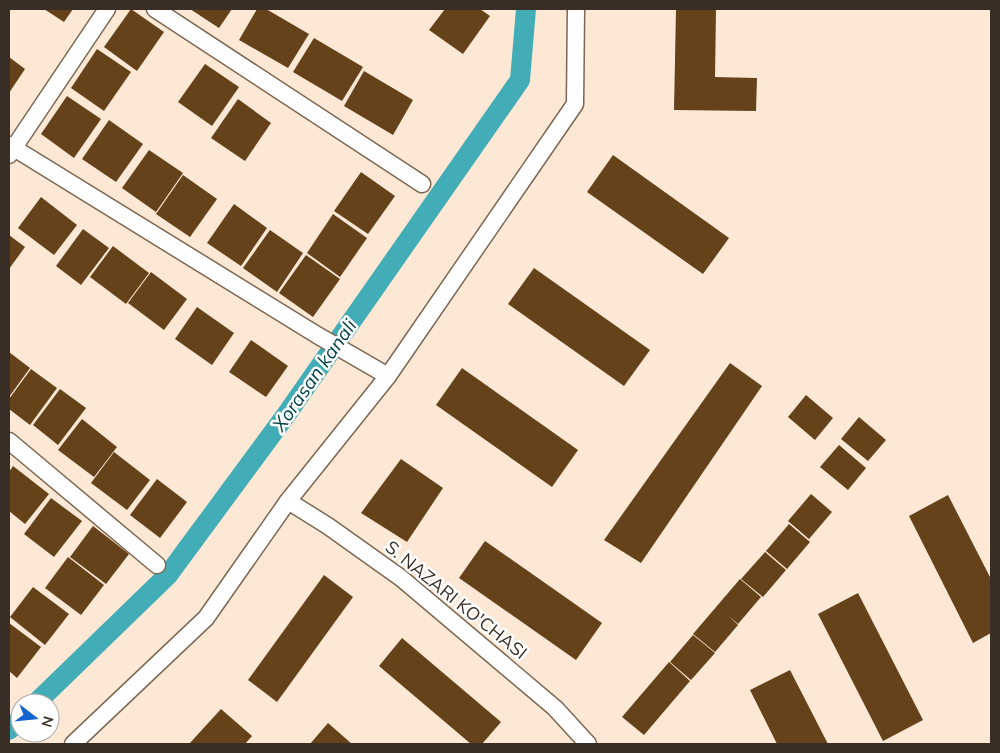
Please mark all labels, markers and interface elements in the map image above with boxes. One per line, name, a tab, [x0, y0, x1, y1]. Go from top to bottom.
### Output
water label: Xorasan kanali	[266, 314, 362, 436]
street label: S. NAZARI KO'CHASI	[381, 535, 532, 664]
north arrow	[10, 693, 60, 743]
text: N	[37, 714, 58, 729]

